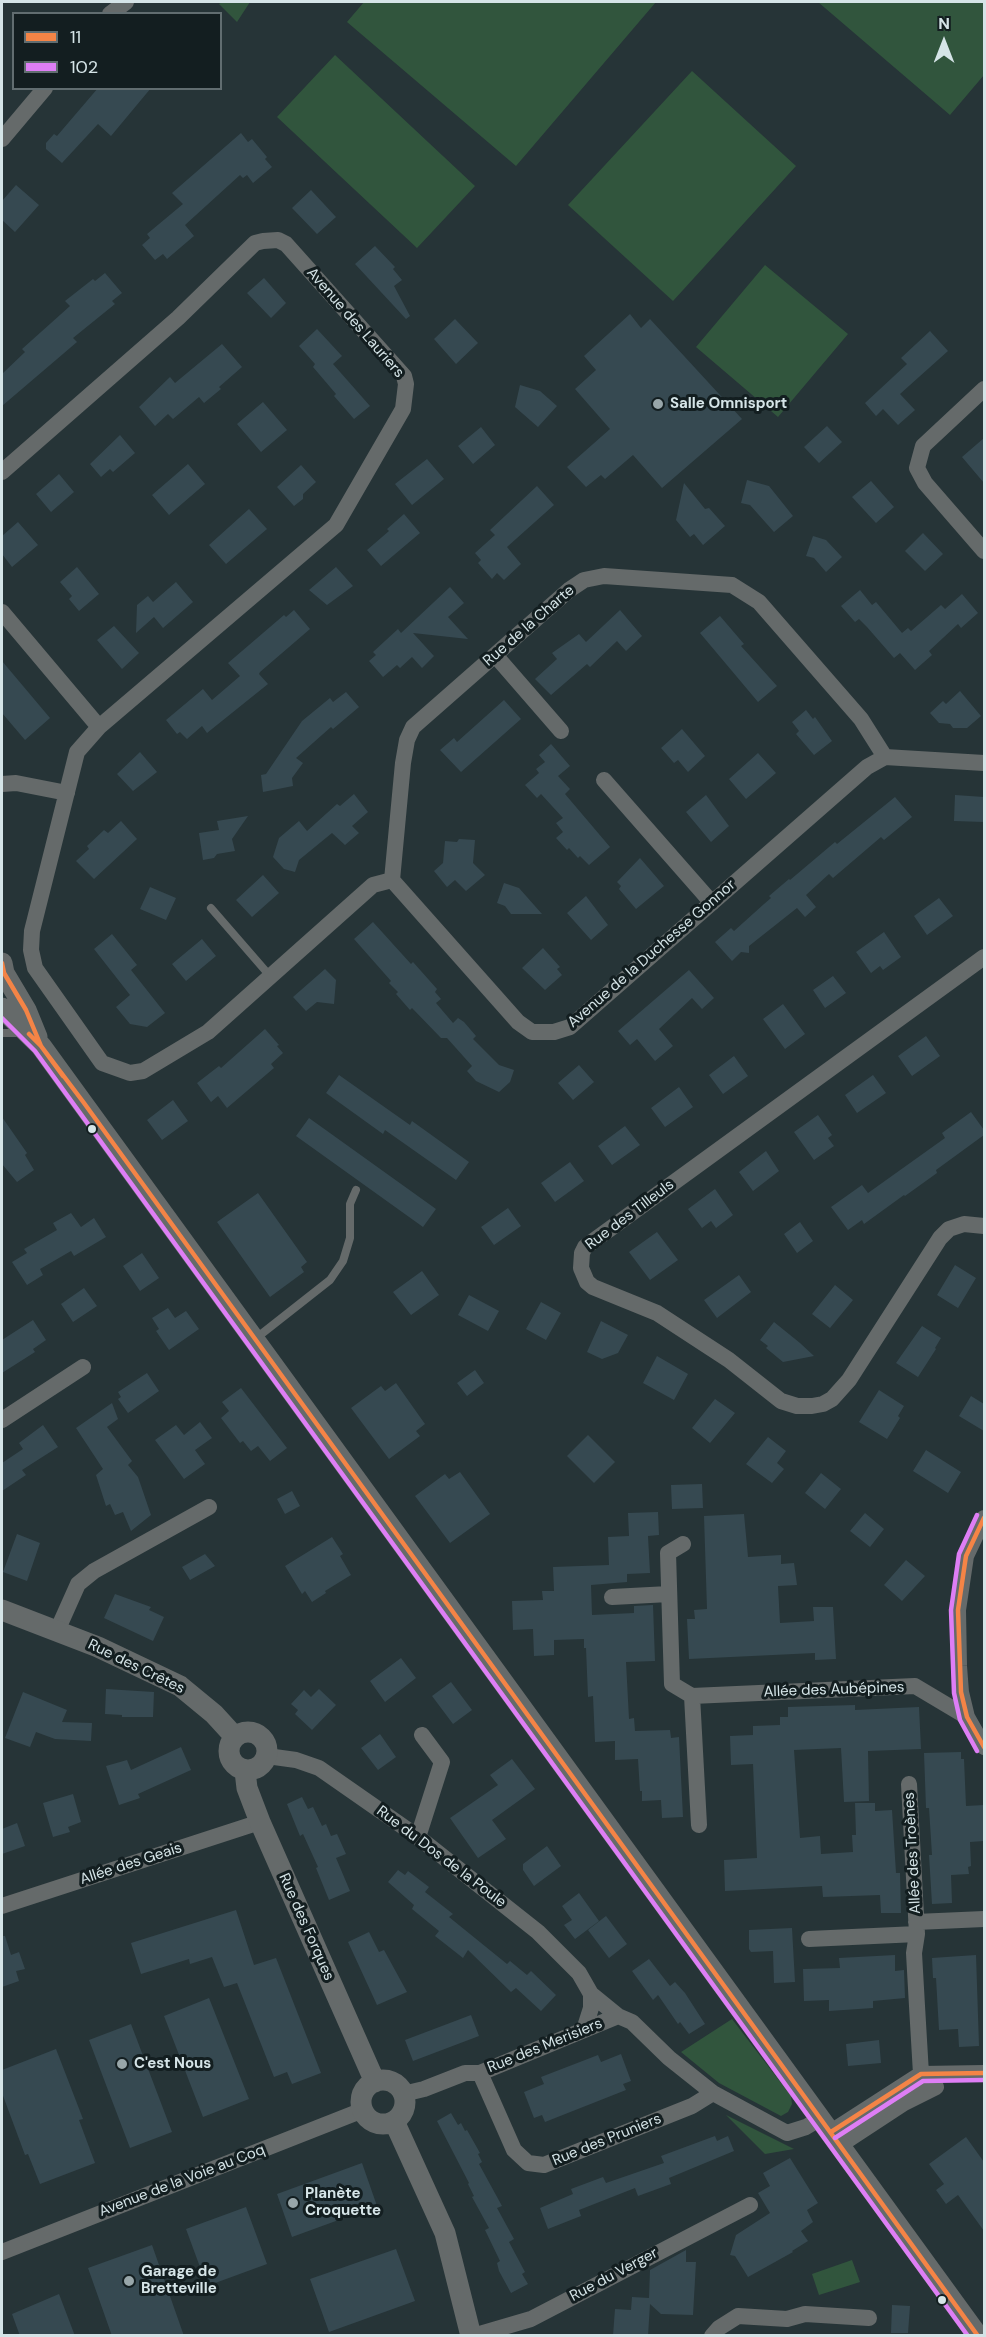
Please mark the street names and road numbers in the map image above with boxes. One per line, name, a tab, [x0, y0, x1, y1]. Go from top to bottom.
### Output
street label: Avenue des Lauriers	[302, 264, 408, 382]
street label: Rue de la Charte	[480, 582, 578, 670]
street label: Avenue de la Duchesse Gonnor	[564, 876, 740, 1032]
street label: Rue des Tilleuls	[582, 1176, 678, 1254]
street label: Rue des Crêtes	[85, 1636, 187, 1698]
street label: Allée des Aubépines	[763, 1679, 905, 1701]
street label: Allée des Troènes	[901, 1792, 925, 1914]
street label: Rue du Dos de la Poule	[373, 1802, 509, 1912]
street label: Allée des Geais	[78, 1839, 184, 1889]
street label: Rue des Forques	[274, 1871, 338, 1983]
street label: Rue des Merisiers	[485, 2015, 605, 2077]
street label: Rue des Pruniers	[550, 2110, 664, 2170]
street label: Avenue de la Voie au Coq	[97, 2141, 267, 2221]
street label: Rue du Verger	[567, 2244, 661, 2306]

